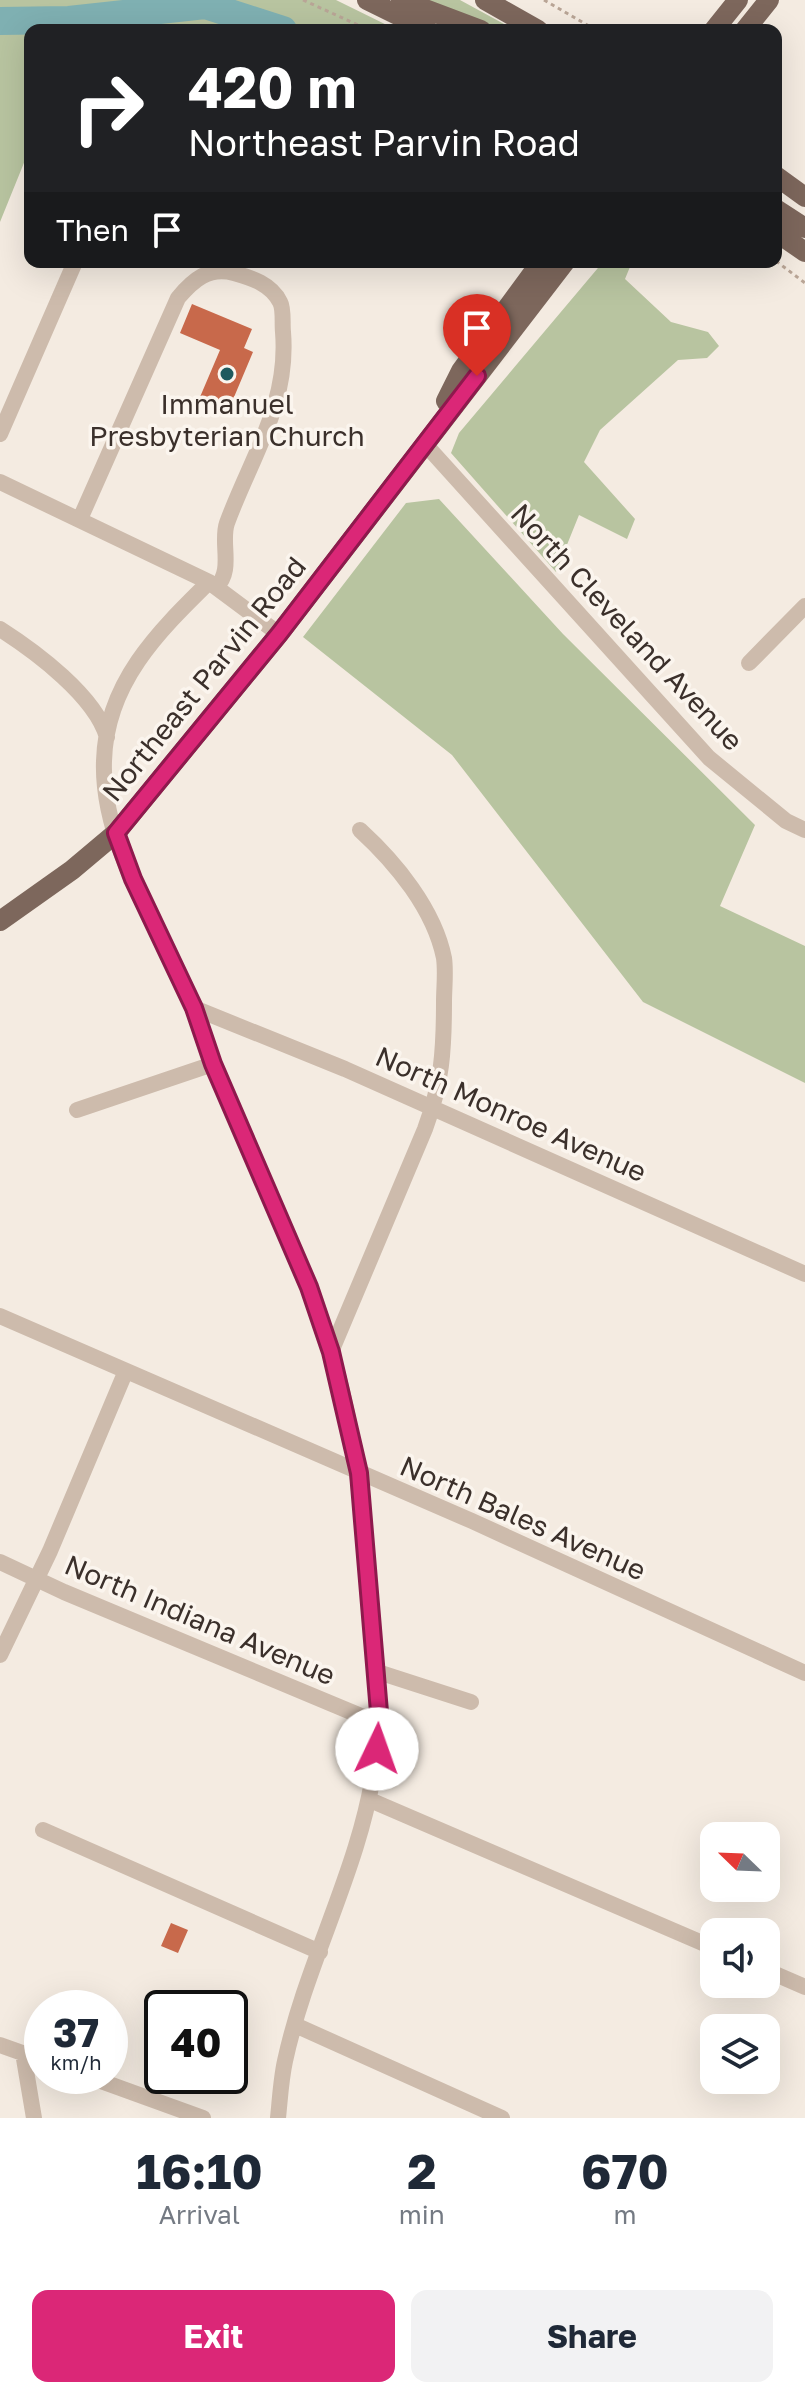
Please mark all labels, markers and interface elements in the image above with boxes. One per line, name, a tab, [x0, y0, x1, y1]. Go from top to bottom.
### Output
text: 420 m	[188, 53, 357, 120]
icon: right	[56, 56, 160, 160]
text: Northeast Parvin Road	[188, 121, 580, 164]
icon: arrive	[145, 208, 189, 252]
text: Then	[56, 212, 129, 248]
pin	[443, 294, 511, 376]
icon: arrive	[455, 306, 499, 350]
marker: Immanuel Presbyterian Church	[218, 365, 236, 383]
place label: Immanuel Presbyterian Church	[89, 387, 365, 452]
street label: North Cleveland Avenue	[505, 497, 750, 757]
street label: Northeast Parvin Road	[95, 550, 312, 807]
street label: North Monroe Avenue	[371, 1039, 652, 1188]
street label: North Bales Avenue	[395, 1449, 651, 1587]
street label: North Indiana Avenue	[60, 1548, 340, 1691]
position arrow	[335, 1707, 419, 1791]
north arrow	[700, 1822, 780, 1902]
map controls	[700, 1822, 780, 2094]
button: sound	[700, 1918, 780, 1998]
speed limit sign: 40	[144, 1990, 248, 2094]
text: 37	[53, 2008, 99, 2056]
button: layers	[700, 2014, 780, 2094]
text: km/h	[51, 2050, 101, 2074]
text: 16:10	[136, 2142, 263, 2200]
text: 2	[407, 2142, 436, 2200]
text: 670	[581, 2142, 669, 2200]
text: Arrival	[159, 2199, 240, 2230]
text: min	[399, 2199, 445, 2230]
text: m	[613, 2199, 636, 2230]
button: Exit	[32, 2290, 395, 2382]
button: Share	[411, 2290, 773, 2382]

